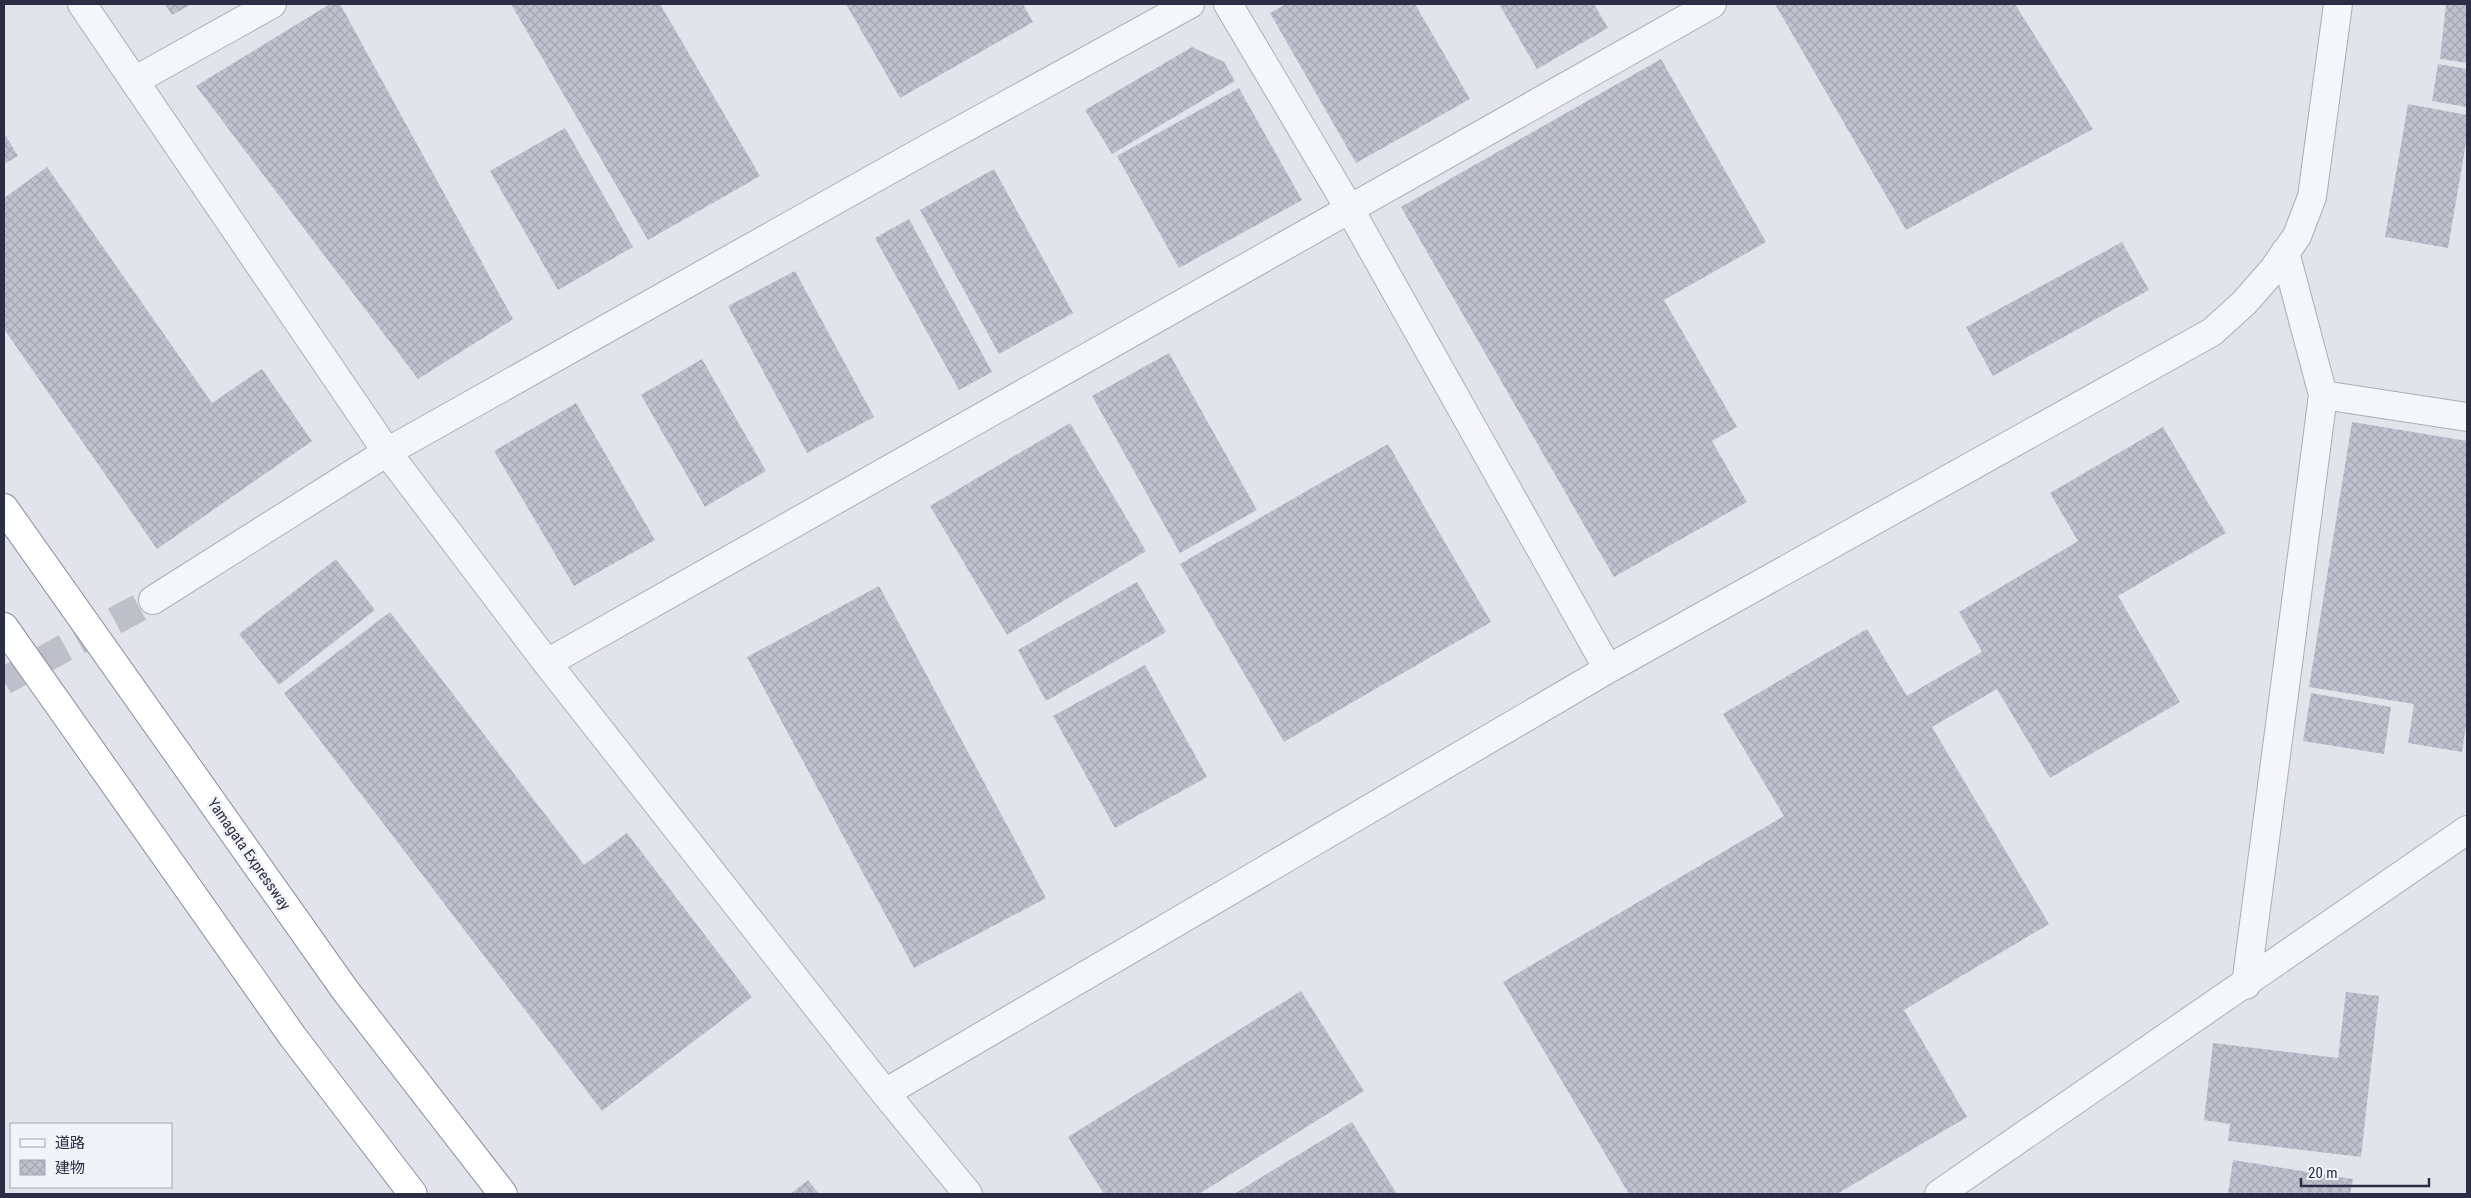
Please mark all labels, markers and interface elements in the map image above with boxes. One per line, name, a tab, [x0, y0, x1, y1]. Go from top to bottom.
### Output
street label: Yamagata Expressway	[204, 795, 294, 913]
legend	[10, 1123, 172, 1188]
text: 道路	[55, 1134, 85, 1152]
scale bar	[2301, 1156, 2428, 1188]
text: 建物	[55, 1159, 85, 1177]
text: 20 m	[2308, 1164, 2338, 1182]

